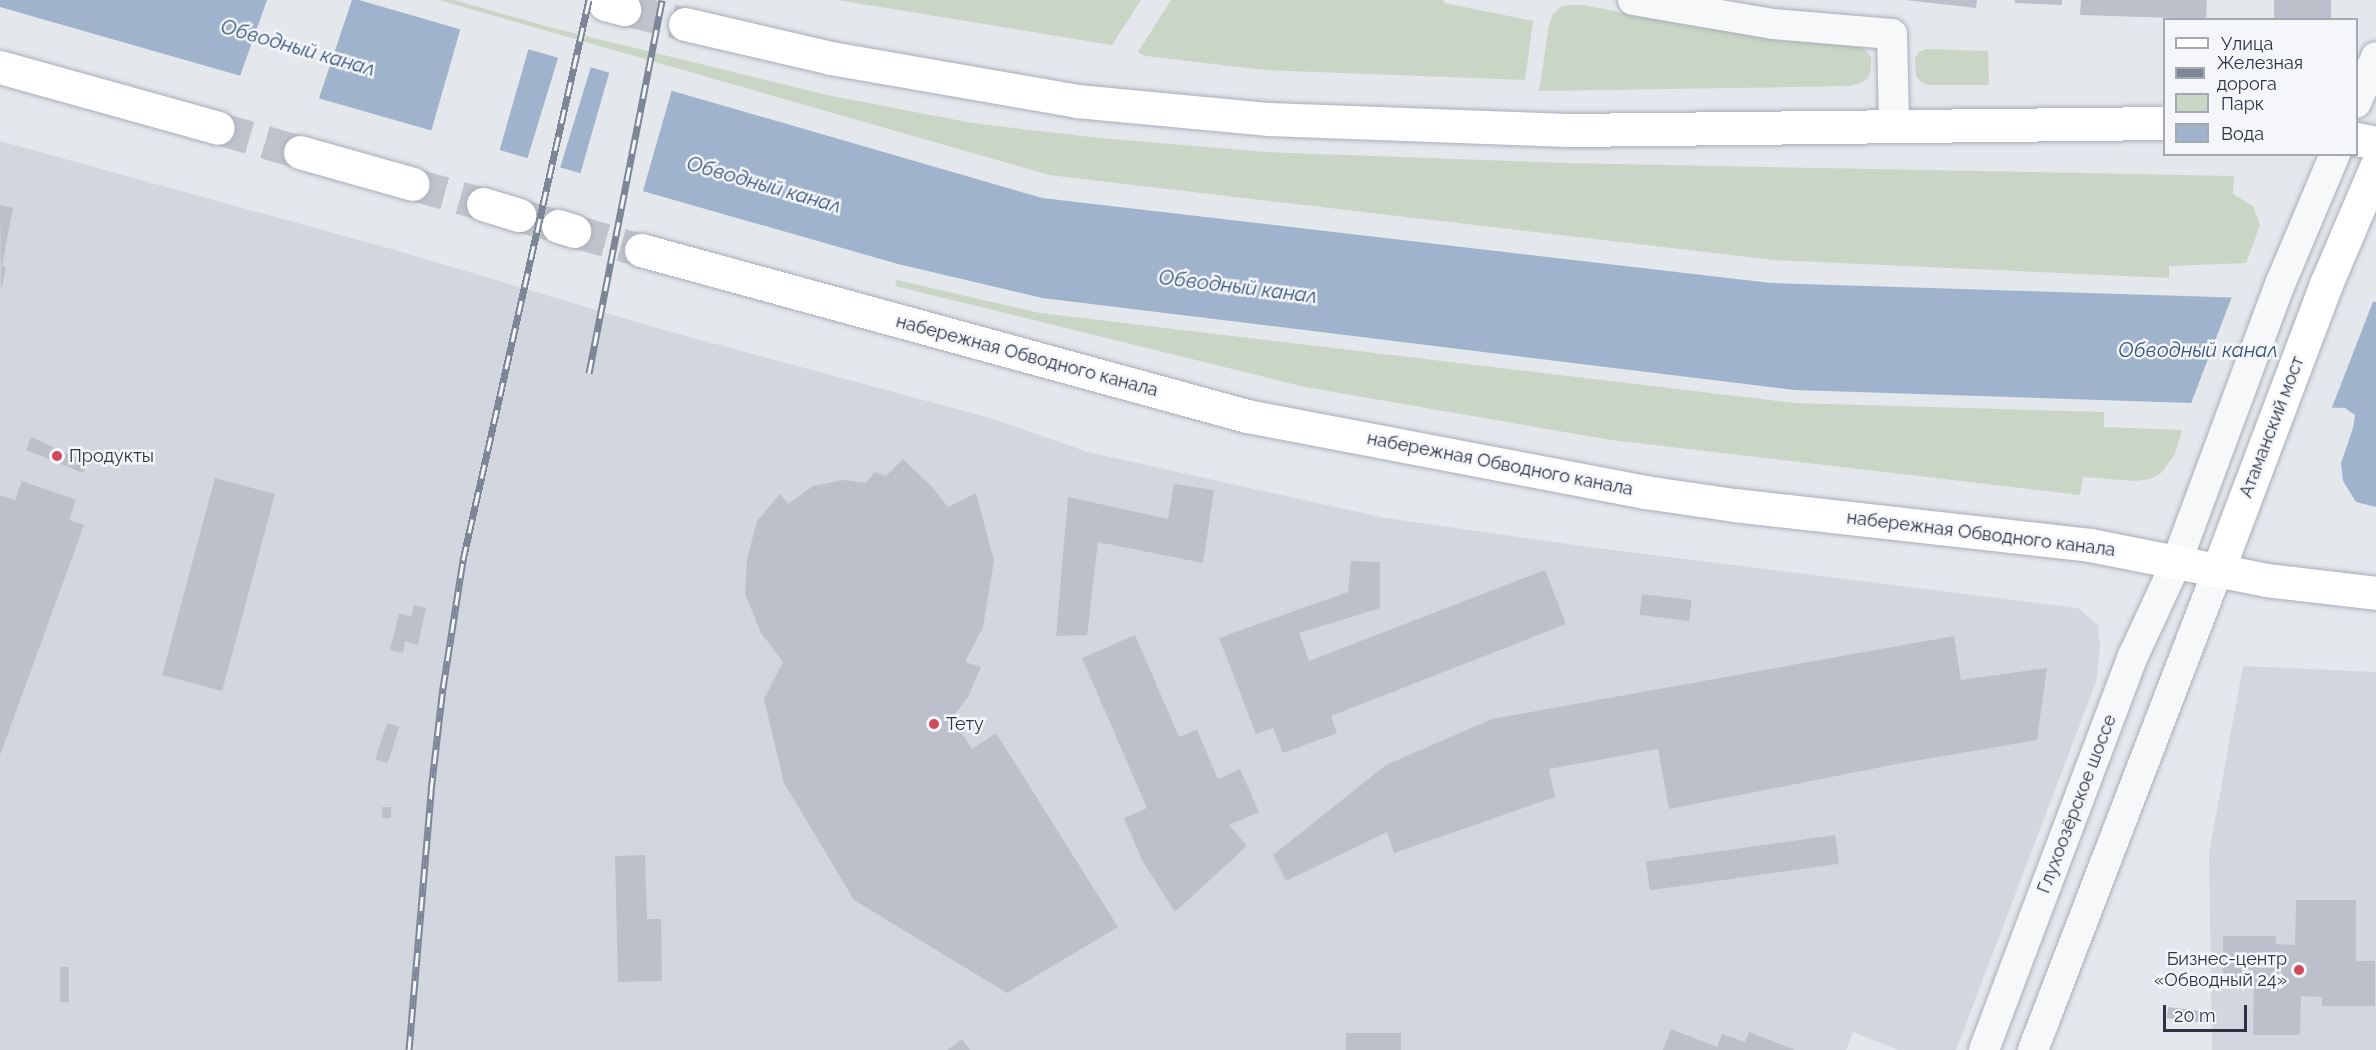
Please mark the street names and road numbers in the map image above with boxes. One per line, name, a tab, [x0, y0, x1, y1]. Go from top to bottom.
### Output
street label: набережная Обводного канала	[894, 311, 1160, 401]
street label: Атаманский мост	[2235, 353, 2309, 501]
street label: набережная Обводного канала	[1365, 428, 1635, 500]
street label: набережная Обводного канала	[1845, 507, 2117, 561]
street label: Глухоозёрское шоссе	[2033, 712, 2121, 896]

